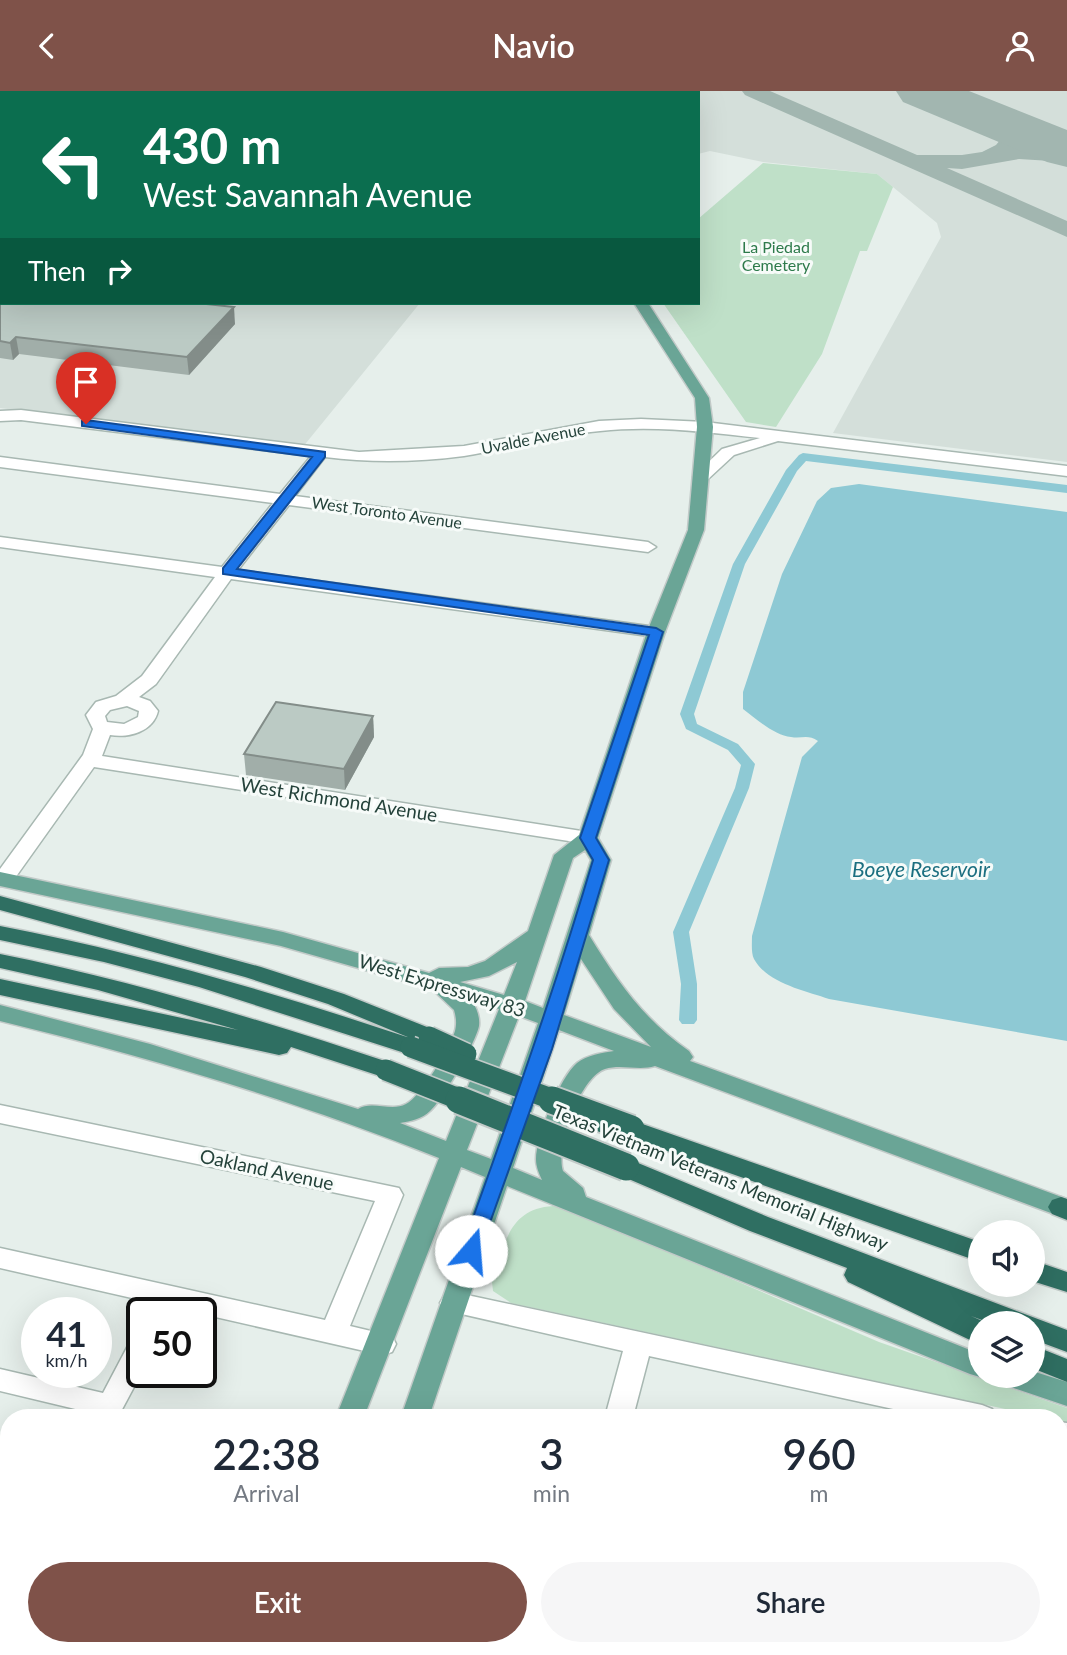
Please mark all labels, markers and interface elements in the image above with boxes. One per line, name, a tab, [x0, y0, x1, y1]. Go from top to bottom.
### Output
text: Navio	[492, 26, 575, 65]
icon: back	[28, 27, 66, 65]
icon: person	[1001, 27, 1039, 65]
text: 430 m	[143, 116, 281, 174]
icon: left	[28, 119, 119, 210]
text: West Savannah Avenue	[143, 175, 472, 214]
park label: La Piedad Cemetery	[742, 237, 811, 274]
icon: right	[100, 252, 138, 290]
text: Then	[28, 255, 86, 287]
pin	[56, 352, 116, 424]
icon: arrive	[67, 363, 105, 401]
street label: Uvalde Avenue	[479, 419, 587, 457]
street label: West Toronto Avenue	[311, 492, 463, 532]
street label: West Richmond Avenue	[239, 772, 439, 826]
water label: Boeye Reservoir	[852, 856, 991, 881]
street label: West Expressway 83	[356, 949, 528, 1021]
street label: Texas Vietnam Veterans Memorial Highway	[550, 1099, 892, 1255]
street label: Oakland Avenue	[198, 1144, 336, 1194]
position arrow	[434, 1214, 508, 1288]
map controls	[968, 1220, 1045, 1388]
button: sound	[968, 1220, 1045, 1297]
speed limit sign: 50	[126, 1297, 217, 1388]
button: layers	[968, 1311, 1045, 1388]
text: 41	[46, 1312, 87, 1354]
text: km/h	[45, 1349, 88, 1371]
text: 22:38	[212, 1429, 320, 1479]
text: 3	[539, 1429, 564, 1479]
text: 960	[783, 1429, 856, 1479]
text: Arrival	[233, 1479, 300, 1507]
text: min	[533, 1479, 570, 1507]
text: m	[810, 1479, 829, 1507]
button: Exit	[28, 1562, 527, 1642]
button: Share	[541, 1562, 1040, 1642]

